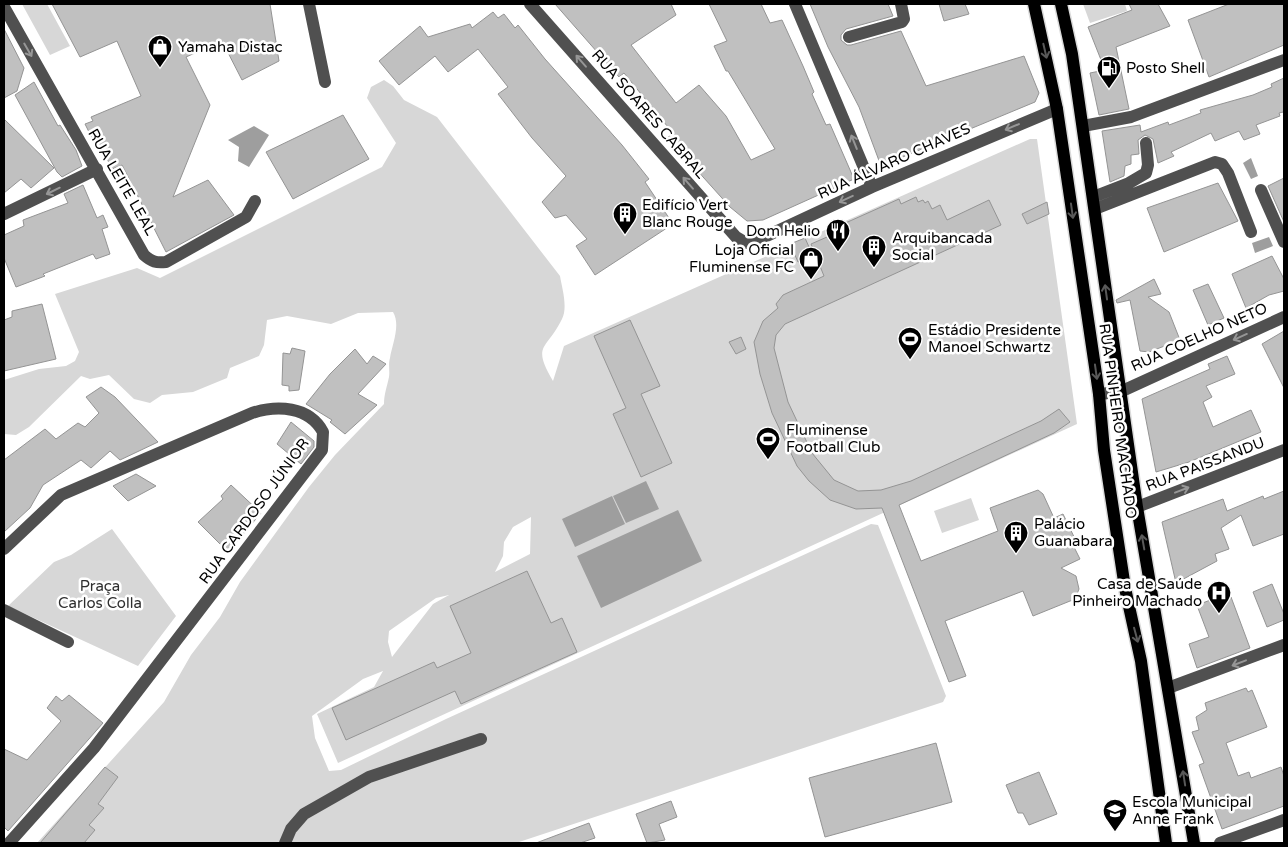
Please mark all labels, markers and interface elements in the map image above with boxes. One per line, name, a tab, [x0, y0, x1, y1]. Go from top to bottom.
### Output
shop icon: Yamaha Distac	[147, 34, 173, 68]
place label: Yamaha Distac	[178, 38, 283, 56]
one-way arrow	[23, 42, 33, 57]
one-way arrow	[1041, 43, 1050, 59]
street label: RUA SOARES CABRAL	[588, 46, 710, 182]
one-way arrow	[575, 54, 586, 67]
fuel station icon: Posto Shell	[1096, 55, 1122, 89]
place label: Posto Shell	[1126, 59, 1205, 77]
street label: RUA ÁLVARO CHAVES	[815, 119, 973, 203]
one-way arrow	[1005, 123, 1020, 133]
street label: RUA LEITE LEAL	[84, 126, 160, 239]
one-way arrow	[848, 135, 858, 150]
one-way arrow	[682, 176, 694, 189]
one-way arrow	[46, 186, 61, 196]
one-way arrow	[839, 195, 854, 204]
place label: Edifício Vert Blanc Rouge	[642, 196, 732, 231]
building icon: Edifício Vert Blanc Rouge	[612, 201, 638, 235]
one-way arrow	[1067, 203, 1077, 219]
restaurant icon: Dom Helio	[825, 218, 851, 252]
place label: Dom Helio	[746, 222, 820, 240]
place label: Arquibancada Social	[892, 229, 992, 264]
building icon: Arquibancada Social	[861, 234, 887, 268]
place label: Loja Oficial Fluminense FC	[689, 241, 794, 276]
shop icon: Loja Oficial Fluminense FC	[798, 246, 824, 280]
one-way arrow	[1101, 284, 1111, 300]
street label: RUA COELHO NETO	[1128, 299, 1270, 375]
place label: Estádio Presidente Manoel Schwartz	[928, 321, 1061, 356]
street label: RUA PINHEIRO MACHADO	[1095, 322, 1141, 520]
sports icon: Estádio Presidente Manoel Schwartz	[897, 326, 923, 360]
one-way arrow	[1233, 332, 1248, 342]
one-way arrow	[1091, 364, 1101, 380]
place label: Fluminense Football Club	[786, 421, 880, 456]
sports icon: Fluminense Football Club	[755, 426, 781, 460]
street label: RUA PAISSANDU	[1143, 433, 1267, 495]
street label: RUA CARDOSO JÚNIOR	[195, 435, 313, 587]
one-way arrow	[1174, 485, 1190, 494]
place label: Palácio Guanabara	[1034, 515, 1113, 550]
building icon: Palácio Guanabara	[1003, 520, 1029, 554]
one-way arrow	[1138, 534, 1148, 550]
place label: Casa de Saúde Pinheiro Machado	[1072, 575, 1202, 610]
park label: Praça Carlos Colla	[58, 577, 142, 612]
hospital icon: Casa de Saúde Pinheiro Machado	[1206, 580, 1232, 614]
one-way arrow	[1131, 627, 1141, 643]
one-way arrow	[1232, 659, 1247, 668]
one-way arrow	[1178, 770, 1188, 786]
place label: Escola Municipal Anne Frank	[1132, 793, 1251, 828]
school or university icon: Escola Municipal Anne Frank	[1102, 798, 1128, 832]

